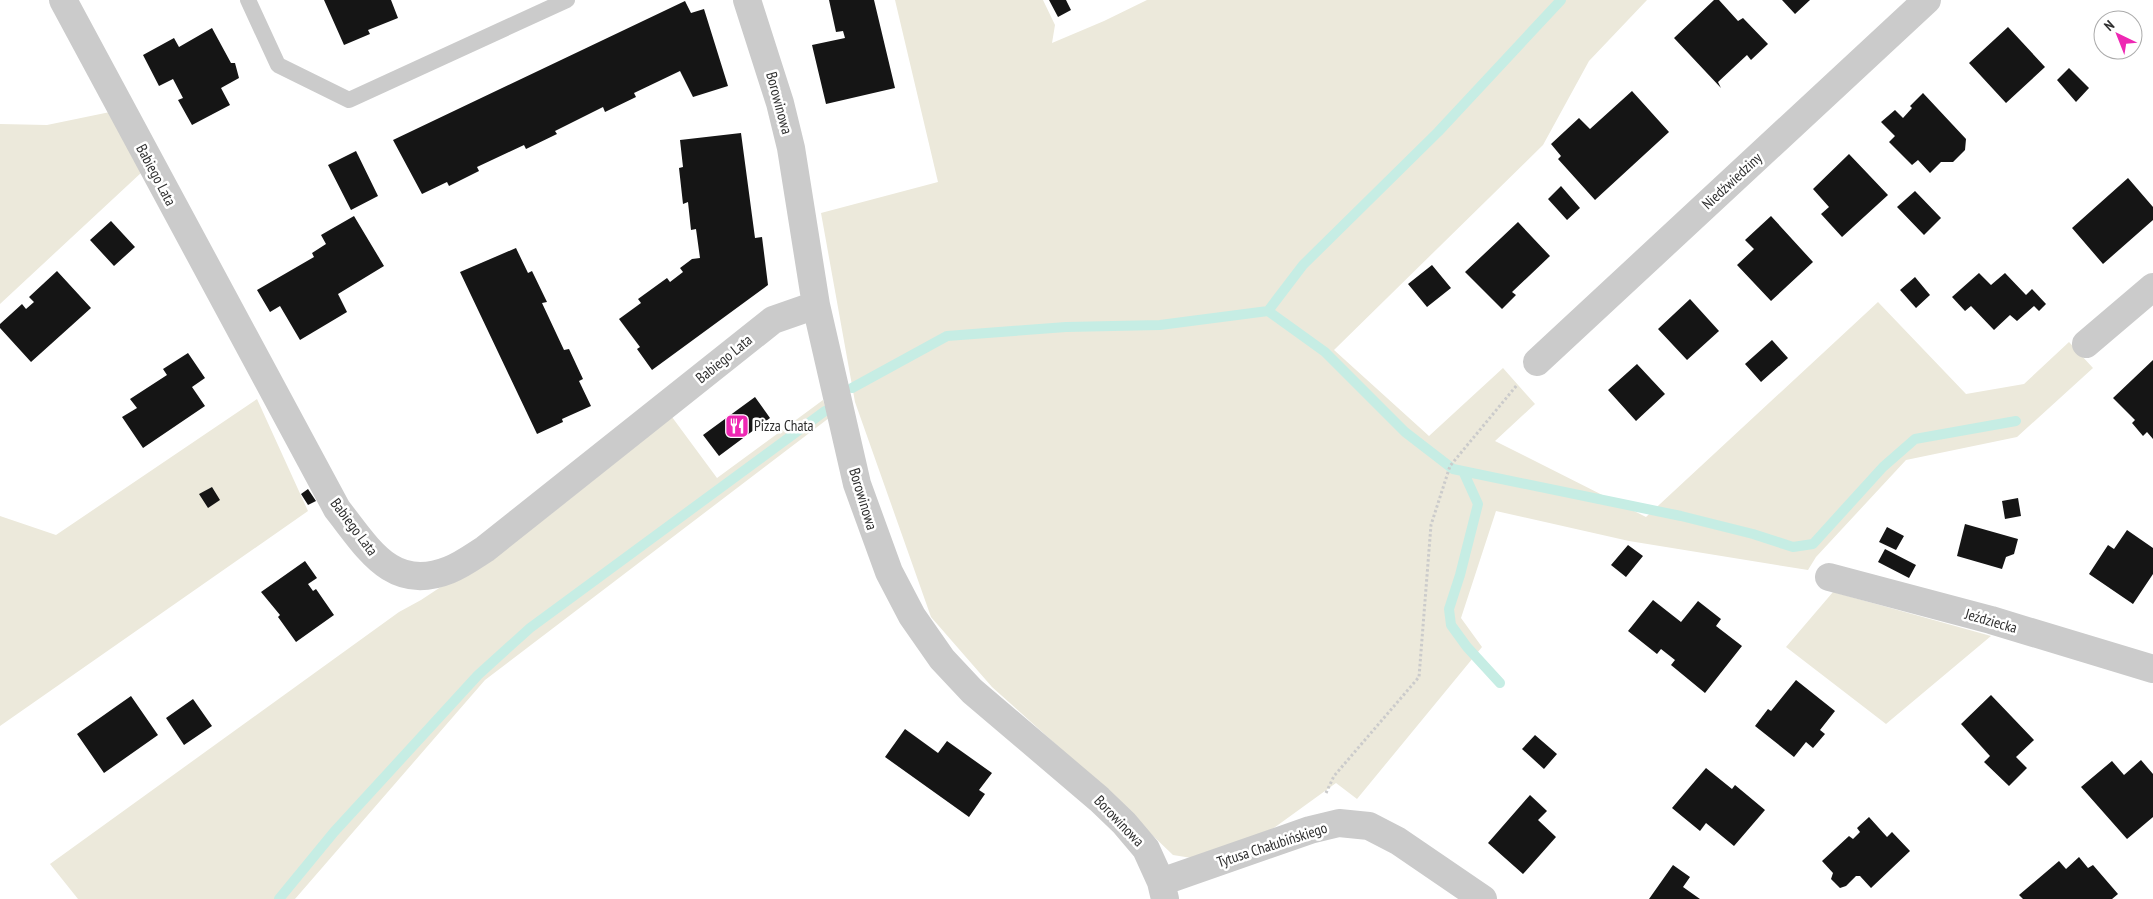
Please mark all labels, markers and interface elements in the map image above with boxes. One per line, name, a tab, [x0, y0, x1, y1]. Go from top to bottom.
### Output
north arrow	[2093, 10, 2143, 60]
text: N	[2100, 16, 2118, 35]
street label: Borowinowa	[762, 70, 797, 136]
street label: Babiego Lata	[132, 141, 181, 209]
street label: Niedźwiedziny	[1698, 148, 1766, 213]
street label: Babiego Lata	[692, 330, 756, 387]
restaurant icon: Pizza Chata	[724, 413, 750, 439]
place label: Pizza Chata	[754, 416, 814, 435]
street label: Borowinowa	[845, 466, 882, 532]
street label: Babiego Lata	[327, 494, 382, 559]
street label: Jeździecka	[1962, 604, 2019, 637]
street label: Borowinowa	[1090, 791, 1148, 850]
street label: Tytusa Chałubińskiego	[1214, 818, 1329, 871]

